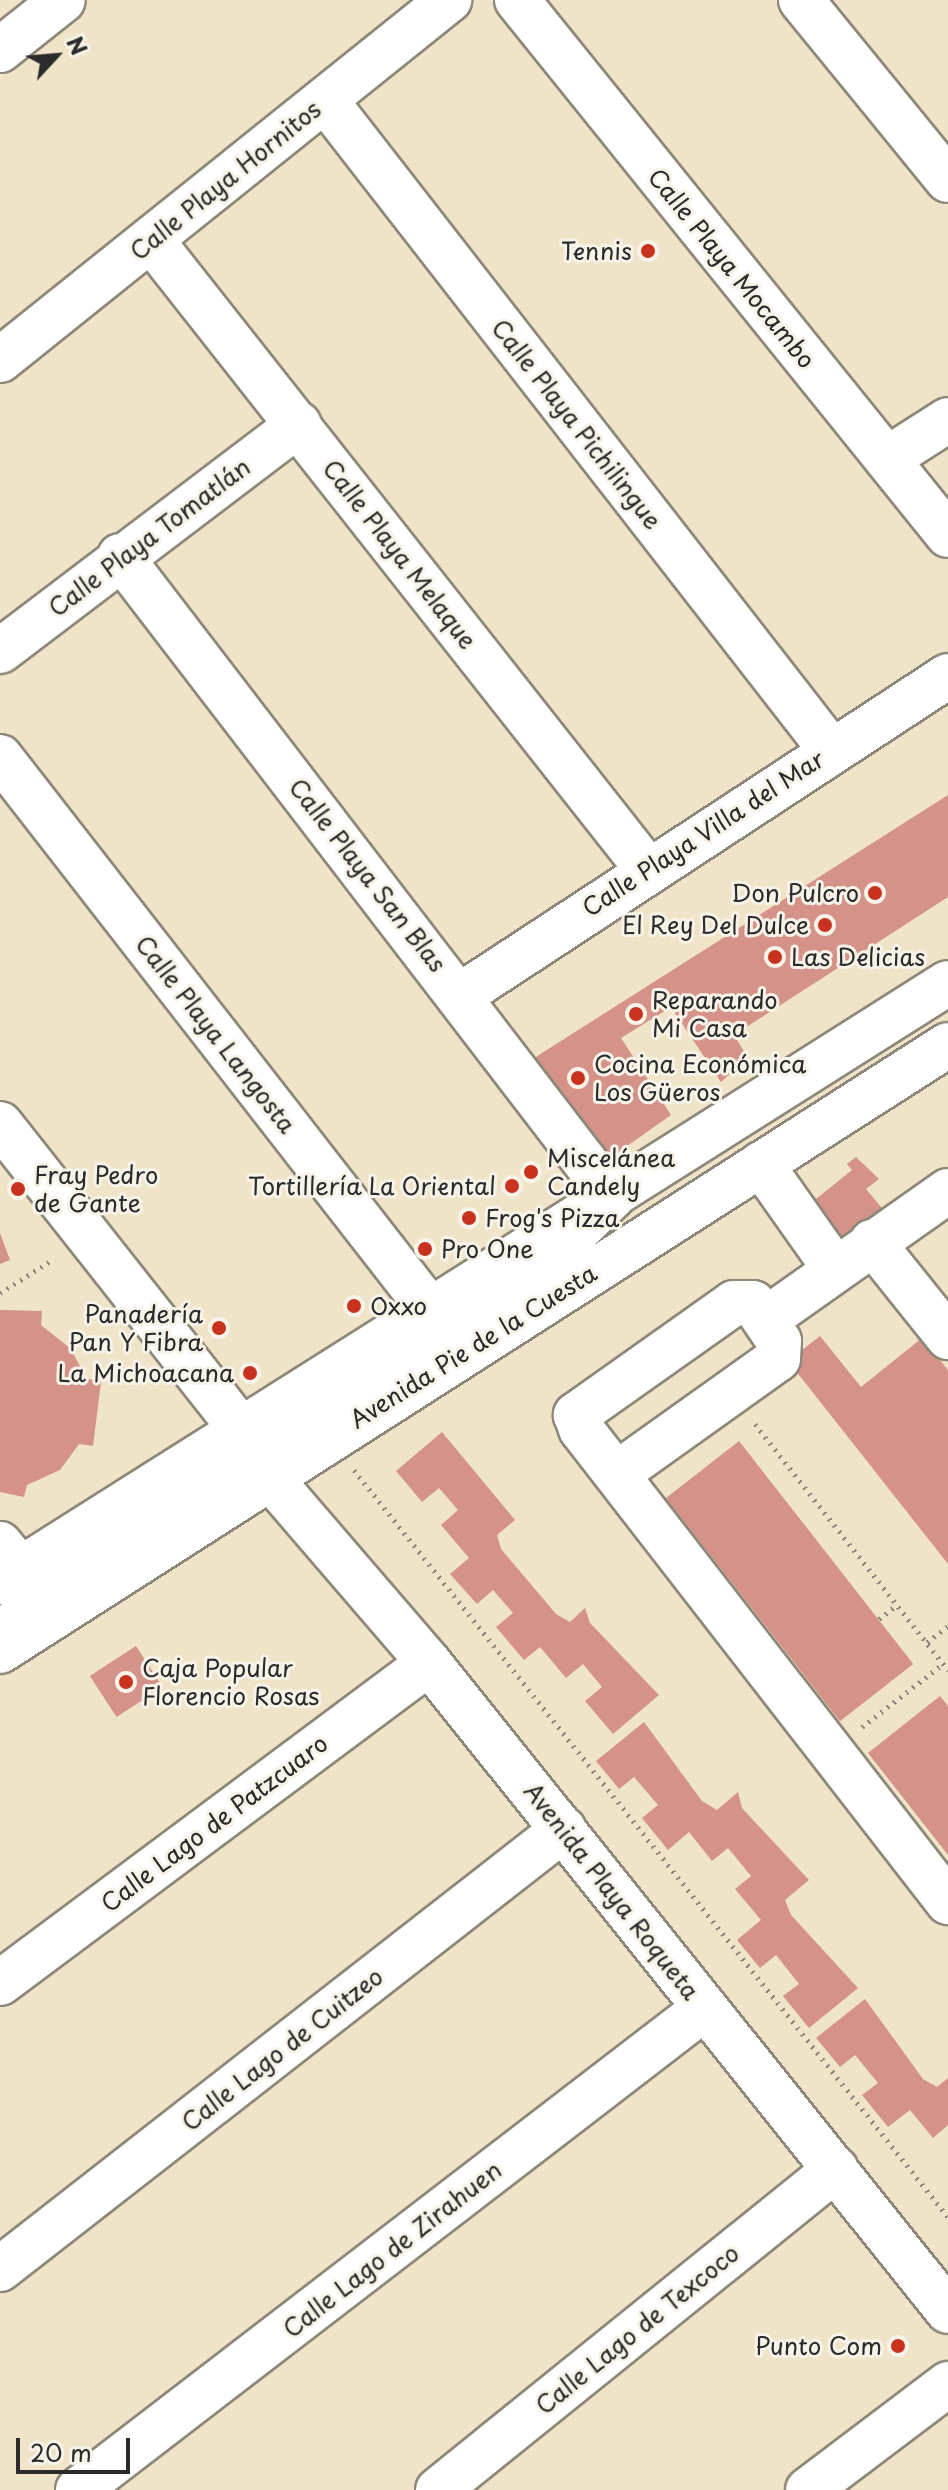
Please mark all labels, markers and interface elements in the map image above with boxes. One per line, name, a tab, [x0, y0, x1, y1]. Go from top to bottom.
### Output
north arrow	[16, 16, 96, 96]
text: N	[59, 30, 97, 60]
street label: Calle Playa Hornitos	[124, 94, 326, 266]
street label: Calle Playa Mocambo	[642, 162, 822, 374]
place label: Tennis	[561, 237, 632, 265]
marker: Tennis	[639, 242, 657, 260]
street label: Calle Playa Pichilingue	[485, 312, 669, 536]
street label: Calle Playa Tomatlán	[42, 451, 256, 623]
street label: Calle Playa Melaque	[317, 453, 483, 655]
street label: Calle Playa Villa del Mar	[575, 743, 831, 923]
street label: Calle Playa San Blas	[283, 772, 453, 978]
place label: Don Pulcro	[732, 879, 859, 907]
marker: Don Pulcro	[866, 884, 884, 902]
place label: El Rey Del Dulce	[618, 911, 809, 939]
marker: El Rey Del Dulce	[816, 916, 834, 934]
street label: Calle Playa Langosta	[129, 929, 303, 1139]
place label: Las Delicias	[791, 943, 927, 971]
marker: Las Delicias	[766, 948, 784, 966]
place label: Reparando Mi Casa	[652, 986, 778, 1042]
marker: Reparando Mi Casa	[627, 1005, 645, 1023]
place label: Cocina Económica Los Güeros	[594, 1050, 808, 1106]
marker: Cocina Económica Los Güeros	[569, 1069, 587, 1087]
place label: Miscelánea Candely	[547, 1144, 675, 1200]
place label: Fray Pedro de Gante	[34, 1161, 159, 1217]
marker: Miscelánea Candely	[522, 1163, 540, 1181]
place label: Tortillería La Oriental	[243, 1172, 496, 1200]
marker: Tortillería La Oriental	[503, 1177, 521, 1195]
marker: Fray Pedro de Gante	[9, 1180, 27, 1198]
place label: Frog's Pizza	[485, 1204, 619, 1232]
marker: Frog's Pizza	[460, 1209, 478, 1227]
place label: Pro One	[441, 1235, 534, 1263]
marker: Pro One	[416, 1240, 434, 1258]
street label: Avenida Pie de la Cuesta	[345, 1258, 601, 1434]
place label: Oxxo	[370, 1292, 427, 1320]
marker: Oxxo	[345, 1297, 363, 1315]
place label: Panadería Pan Y Fibra	[70, 1300, 203, 1356]
marker: Panadería Pan Y Fibra	[210, 1319, 228, 1337]
place label: La Michoacana	[57, 1359, 234, 1387]
marker: La Michoacana	[241, 1364, 259, 1382]
place label: Caja Popular Florencio Rosas	[142, 1654, 320, 1710]
marker: Caja Popular Florencio Rosas	[117, 1673, 135, 1691]
street label: Calle Lago de Patzcuaro	[94, 1728, 334, 1918]
street label: Avenida Playa Roqueta	[519, 1777, 705, 2005]
street label: Calle Lago de Cuitzeo	[175, 1961, 389, 2137]
street label: Calle Lago de Zirahuen	[277, 2155, 507, 2343]
street label: Calle Lago de Texcoco	[529, 2238, 745, 2420]
place label: Punto Com	[755, 2332, 882, 2360]
marker: Punto Com	[889, 2337, 907, 2355]
scale bar	[20, 2422, 134, 2472]
text: 20 m	[30, 2434, 92, 2470]

